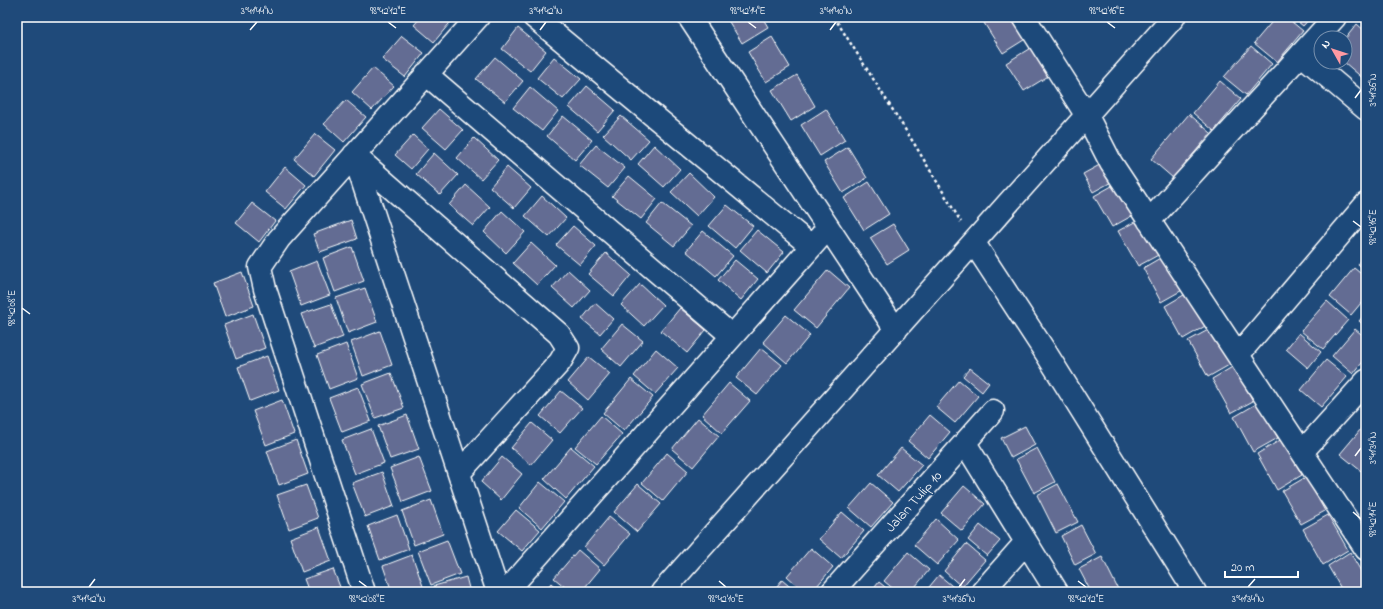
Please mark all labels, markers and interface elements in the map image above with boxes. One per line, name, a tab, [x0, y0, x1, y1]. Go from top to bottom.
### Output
text: 3°41'44"N	[241, 4, 273, 19]
text: 98°42'12"E	[370, 4, 406, 19]
text: 3°41'42"N	[529, 4, 563, 19]
text: 98°42'14"E	[730, 4, 766, 19]
text: 3°41'40"N	[820, 4, 853, 19]
text: 98°42'16"E	[1089, 4, 1125, 19]
north arrow	[1313, 30, 1353, 70]
text: N	[1317, 36, 1335, 52]
text: 3°41'36"N	[1366, 73, 1381, 106]
text: 98°42'16"E	[1366, 209, 1381, 245]
text: 98°42'08"E	[5, 290, 20, 326]
text: 3°41'34"N	[1366, 432, 1381, 464]
street label: Jalan Tulip 10	[881, 467, 947, 537]
text: 98°42'14"E	[1366, 501, 1381, 537]
scale bar	[1225, 553, 1298, 579]
text: 20 m	[1231, 559, 1254, 577]
text: 3°41'42"N	[72, 592, 106, 607]
text: 98°42'08"E	[349, 592, 385, 607]
text: 98°42'10"E	[708, 592, 744, 607]
text: 3°41'36"N	[943, 592, 976, 607]
text: 98°42'12"E	[1068, 592, 1104, 607]
text: 3°41'34"N	[1232, 592, 1265, 607]

